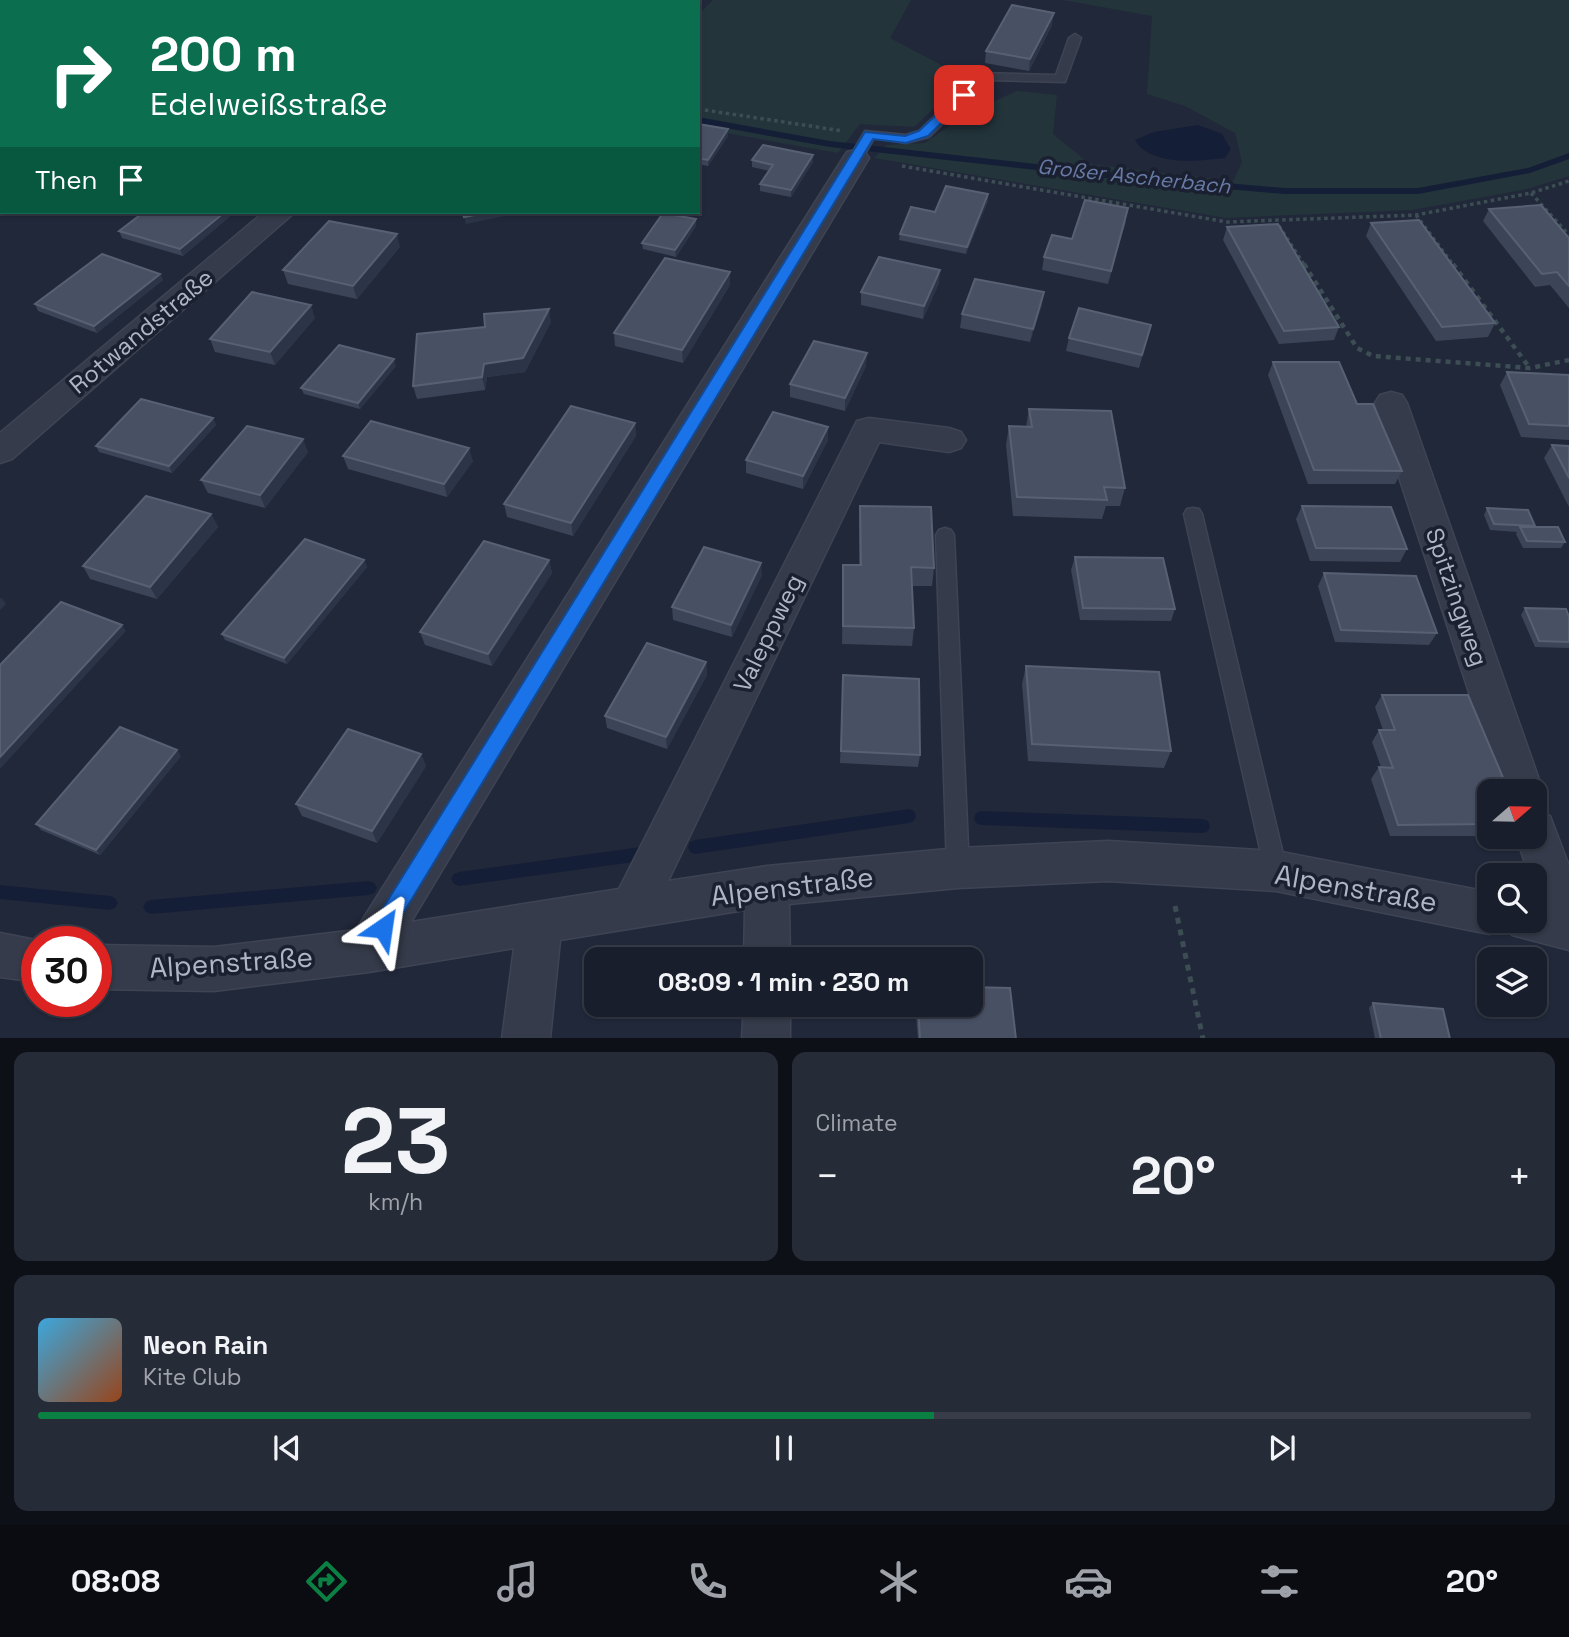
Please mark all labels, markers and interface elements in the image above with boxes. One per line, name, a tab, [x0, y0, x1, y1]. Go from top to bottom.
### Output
text: 200 m	[150, 23, 297, 85]
icon: right	[35, 28, 126, 119]
pin	[934, 65, 994, 125]
icon: arrive	[945, 76, 983, 114]
text: Edelweißstraße	[150, 84, 388, 124]
water label: Großer Ascherbach	[1036, 152, 1233, 200]
icon: arrive	[112, 161, 150, 199]
text: Then	[35, 163, 98, 197]
street label: Rotwandstraße	[63, 262, 219, 400]
street label: Spitzingweg	[1419, 524, 1495, 670]
street label: Valeppweg	[726, 569, 810, 697]
north arrow	[1477, 779, 1547, 849]
map controls	[1477, 779, 1547, 1017]
street label: Alpenstraße	[1272, 856, 1440, 920]
street label: Alpenstraße	[708, 858, 876, 914]
button: search	[1477, 863, 1547, 933]
position arrow	[346, 891, 420, 965]
speed limit sign: 30	[21, 926, 112, 1017]
street label: Alpenstraße	[148, 938, 314, 986]
button: layers	[1477, 947, 1547, 1017]
text: 08:09 · 1 min · 230 m	[658, 965, 909, 999]
text: 23	[341, 1083, 450, 1200]
text: Climate	[816, 1108, 898, 1138]
text: 20°	[1131, 1143, 1216, 1209]
text: −	[816, 1152, 839, 1200]
text: +	[1507, 1152, 1531, 1200]
text: km/h	[368, 1187, 423, 1217]
text: Neon Rain	[143, 1328, 268, 1362]
text: Kite Club	[143, 1362, 242, 1392]
icon: previous	[268, 1429, 306, 1467]
icon: pause	[765, 1429, 803, 1467]
icon: next	[1263, 1429, 1301, 1467]
icon: directions	[302, 1557, 351, 1606]
icon: music	[493, 1557, 542, 1606]
icon: phone	[683, 1557, 732, 1606]
icon: climate	[874, 1557, 923, 1606]
icon: car	[1064, 1557, 1113, 1606]
icon: filters	[1255, 1557, 1304, 1606]
text: 08:08	[71, 1561, 160, 1601]
text: 20°	[1446, 1561, 1498, 1601]

